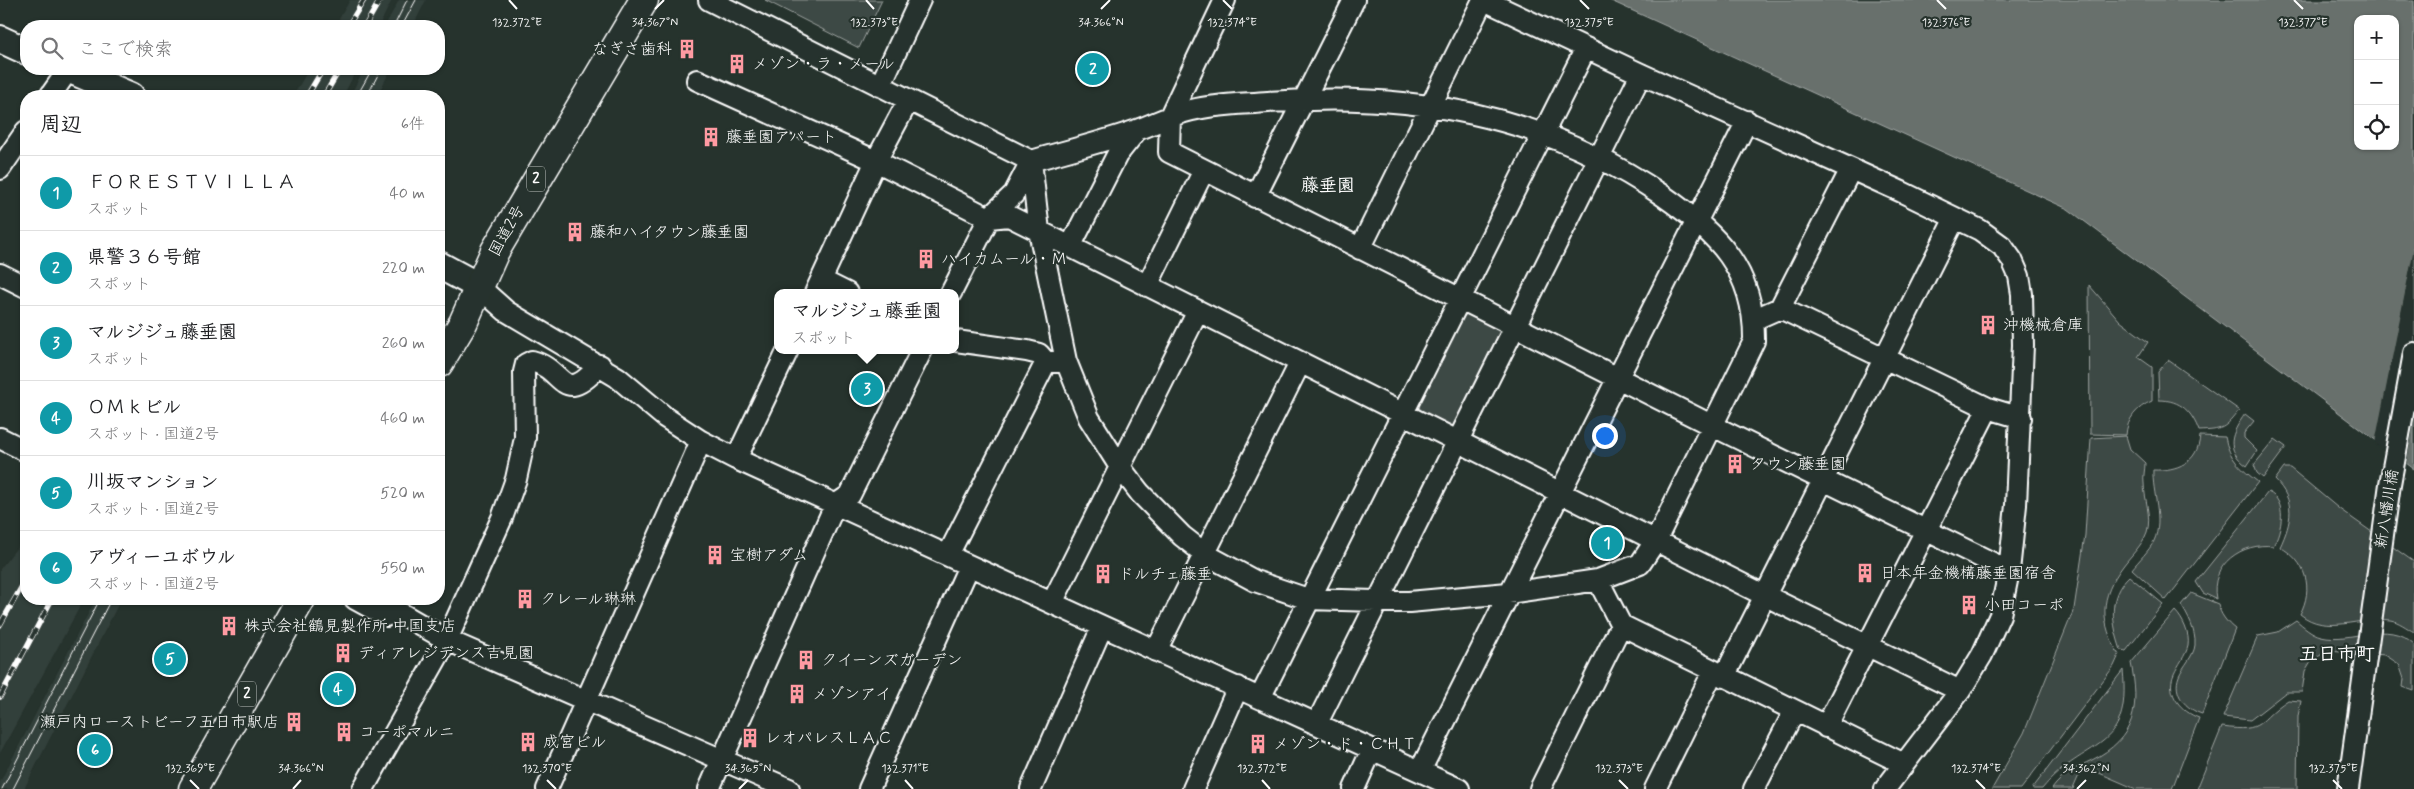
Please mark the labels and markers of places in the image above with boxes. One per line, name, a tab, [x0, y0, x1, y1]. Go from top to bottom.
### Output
building icon: なぎさ歯科	[676, 38, 698, 60]
place label: なぎさ歯科	[592, 39, 672, 60]
pin: 2	[1077, 50, 1109, 88]
building icon: メゾン・ラ・メール	[726, 53, 748, 75]
place label: メゾン・ラ・メール	[752, 54, 895, 75]
building icon: 藤垂園アパート	[700, 126, 722, 148]
place label: 藤垂園アパート	[726, 127, 837, 148]
building icon: 藤和ハイタウン藤垂園	[564, 221, 586, 243]
place label: 藤和ハイタウン藤垂園	[590, 222, 749, 243]
building icon: ハイカムール・Ｍ	[915, 248, 937, 270]
place label: ハイカムール・Ｍ	[941, 249, 1067, 270]
building icon: 沖機械倉庫	[1977, 314, 1999, 336]
place label: 沖機械倉庫	[2003, 315, 2083, 336]
pin: 3	[851, 370, 883, 408]
building icon: タウン藤垂園	[1724, 453, 1746, 475]
place label: タウン藤垂園	[1750, 454, 1846, 475]
pin: 1	[1591, 524, 1623, 562]
building icon: 宝樹アダム	[704, 544, 726, 566]
place label: 宝樹アダム	[730, 545, 808, 566]
building icon: 日本年金機構藤垂園宿舎	[1854, 562, 1876, 584]
building icon: ドルチェ藤垂	[1092, 563, 1114, 585]
place label: 日本年金機構藤垂園宿舎	[1880, 563, 2056, 584]
place label: ドルチェ藤垂	[1118, 564, 1212, 585]
building icon: クレール琳琳	[514, 588, 536, 610]
place label: クレール琳琳	[540, 589, 636, 610]
building icon: 小田コーポ	[1958, 594, 1980, 616]
place label: 小田コーポ	[1984, 595, 2064, 616]
building icon: 株式会社鶴見製作所 中国支店	[218, 615, 240, 637]
place label: 株式会社鶴見製作所 中国支店	[244, 616, 456, 637]
pin: 5	[154, 640, 186, 678]
building icon: ディアレジデンス吉見園	[332, 642, 354, 664]
place label: ディアレジデンス吉見園	[358, 643, 534, 664]
building icon: クイーンズガーデン	[795, 649, 817, 671]
place label: クイーンズガーデン	[821, 650, 962, 671]
pin: 4	[322, 670, 354, 708]
building icon: メゾンアイ	[786, 683, 808, 705]
place label: メゾンアイ	[812, 684, 891, 705]
building icon: 瀬戸内ローストビーフ五日市駅店	[283, 711, 305, 733]
place label: 瀬戸内ローストビーフ五日市駅店	[40, 712, 279, 733]
building icon: コーポマルニ	[333, 721, 355, 743]
place label: コーポマルニ	[359, 722, 455, 743]
building icon: レオパレスＬＡＣ	[739, 727, 761, 749]
place label: レオパレスＬＡＣ	[765, 728, 893, 749]
pin: 6	[79, 731, 111, 769]
building icon: 成宮ビル	[517, 731, 539, 753]
place label: 成宮ビル	[543, 732, 607, 753]
building icon: メゾン・ド・ＣＨＴ	[1247, 733, 1269, 755]
place label: メゾン・ド・ＣＨＴ	[1273, 734, 1417, 755]

